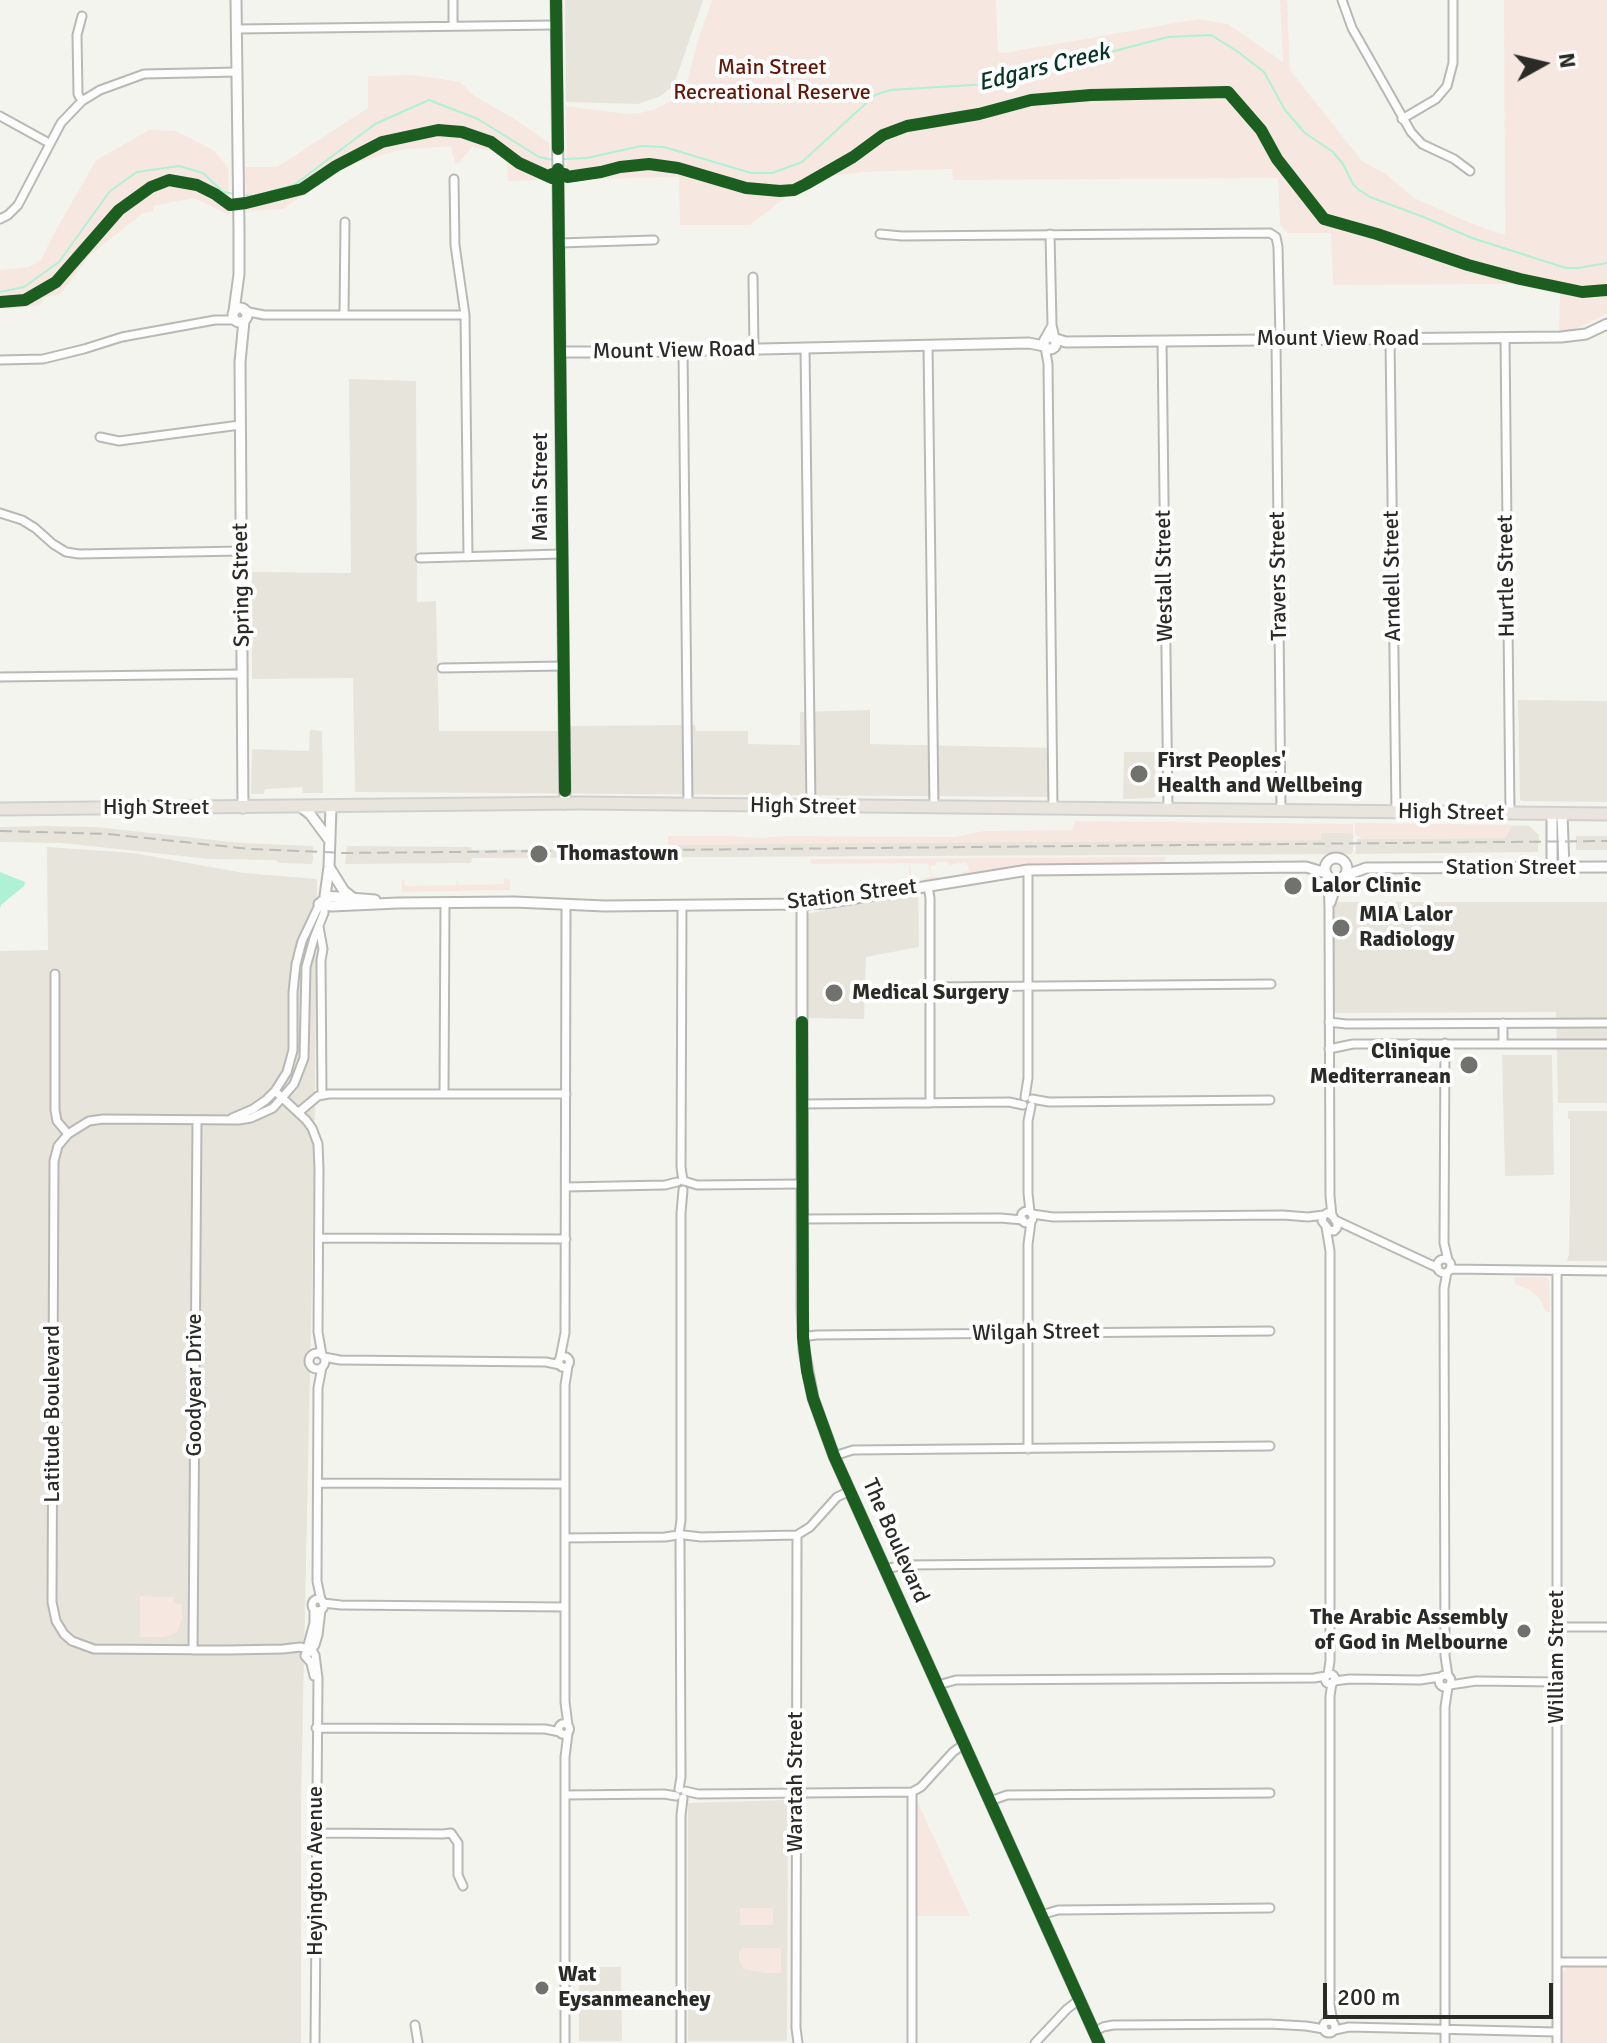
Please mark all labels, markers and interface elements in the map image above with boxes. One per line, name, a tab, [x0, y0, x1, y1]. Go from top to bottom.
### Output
north arrow	[1503, 24, 1583, 104]
water label: Edgars Creek	[975, 38, 1113, 98]
text: N	[1553, 51, 1582, 70]
park label: Main Street Recreational Reserve	[673, 55, 871, 106]
street label: Mount View Road	[1257, 326, 1419, 352]
street label: Mount View Road	[592, 336, 756, 366]
street label: Main Street	[528, 432, 554, 542]
street label: Westall Street	[1151, 510, 1179, 642]
street label: Arndell Street	[1379, 510, 1407, 642]
street label: Travers Street	[1265, 511, 1293, 641]
street label: Hurtle Street	[1493, 515, 1521, 637]
street label: Spring Street	[228, 523, 256, 647]
place label: First Peoples' Health and Wellbeing	[1157, 748, 1363, 800]
marker: First Peoples' Health and Wellbeing	[1128, 763, 1150, 785]
street label: High Street	[749, 793, 857, 821]
street label: High Street	[103, 795, 209, 821]
street label: High Street	[1397, 799, 1505, 827]
place label: Thomastown	[557, 841, 679, 867]
marker: Thomastown	[528, 843, 550, 865]
street label: Station Street	[1446, 855, 1576, 881]
place label: Lalor Clinic	[1311, 873, 1421, 899]
street label: Station Street	[786, 874, 918, 916]
marker: Lalor Clinic	[1282, 875, 1304, 897]
place label: MIA Lalor Radiology	[1359, 902, 1454, 954]
marker: MIA Lalor Radiology	[1330, 917, 1352, 939]
place label: Medical Surgery	[852, 980, 1009, 1006]
marker: Medical Surgery	[823, 982, 845, 1004]
place label: Clinique Mediterranean	[1310, 1039, 1451, 1090]
marker: Clinique Mediterranean	[1458, 1054, 1480, 1076]
street label: Goodyear Drive	[182, 1313, 208, 1457]
street label: Wilgah Street	[972, 1319, 1100, 1347]
street label: Latitude Boulevard	[40, 1325, 66, 1503]
street label: The Boulevard	[856, 1475, 934, 1607]
street label: William Street	[1544, 1590, 1570, 1724]
place label: The Arabic Assembly of God in Melbourne	[1310, 1605, 1508, 1656]
marker: The Arabic Assembly of God in Melbourne	[1515, 1622, 1533, 1640]
street label: Waratah Street	[783, 1712, 809, 1852]
street label: Heyington Avenue	[303, 1786, 329, 1956]
place label: Wat Eysanmeanchey	[558, 1962, 710, 2014]
scale bar	[1327, 1967, 1557, 2017]
marker: Wat Eysanmeanchey	[533, 1979, 551, 1997]
text: 200 m	[1337, 1982, 1400, 2012]

